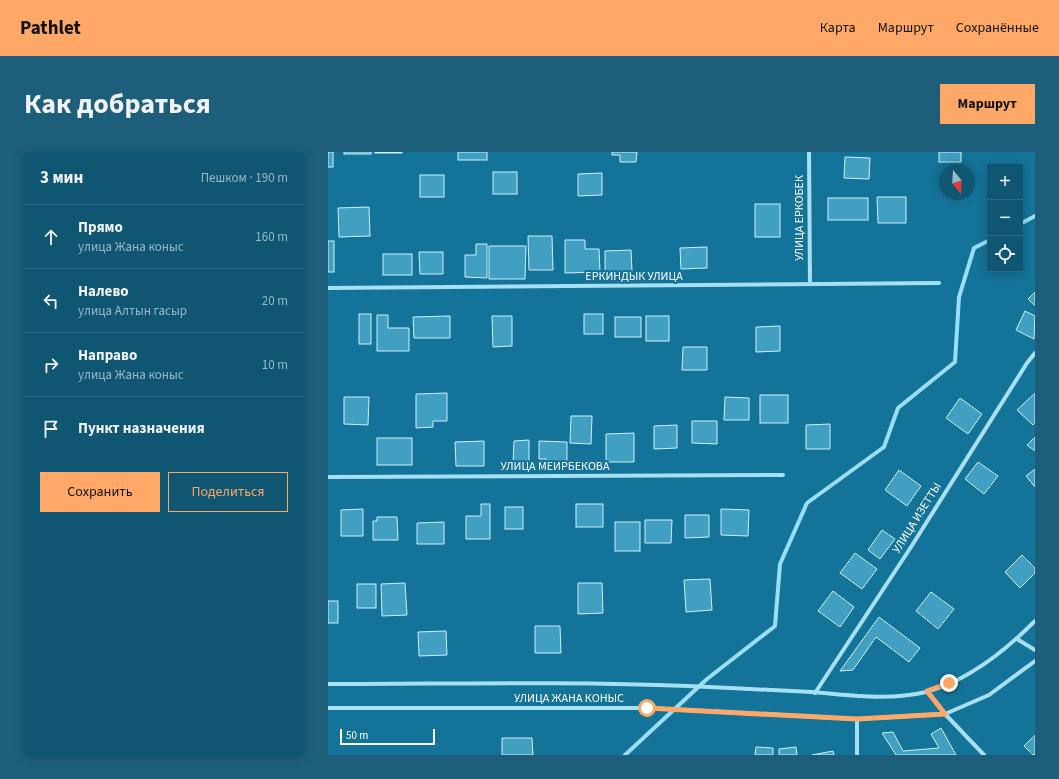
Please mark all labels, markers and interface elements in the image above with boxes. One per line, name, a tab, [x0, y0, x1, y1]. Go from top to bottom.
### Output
text: Pathlet	[20, 15, 81, 42]
text: Карта	[820, 18, 856, 38]
text: Маршрут	[878, 18, 934, 38]
text: Сохранённые	[956, 18, 1039, 38]
text: Как добраться	[24, 84, 211, 124]
button: Маршрут	[940, 84, 1035, 124]
north arrow	[939, 164, 975, 200]
map controls	[987, 164, 1023, 272]
button: +	[987, 164, 1023, 200]
text: 3 мин	[40, 166, 83, 190]
text: Пешком · 190 m	[201, 169, 288, 187]
street label: УЛИЦА ЕРКОБЕК	[791, 175, 808, 261]
button: −	[987, 200, 1023, 236]
text: Прямо	[78, 217, 123, 238]
icon: ahead	[40, 226, 62, 248]
text: 160 m	[255, 228, 288, 246]
button: locate	[987, 236, 1023, 272]
text: улица Жана коныс	[78, 238, 184, 256]
street label: ЕРКИНДЫК УЛИЦА	[585, 268, 683, 285]
text: Налево	[78, 281, 129, 302]
icon: left	[40, 290, 62, 312]
text: 20 m	[262, 292, 288, 310]
text: улица Алтын гасыр	[78, 302, 187, 320]
text: Направо	[78, 345, 137, 366]
icon: right	[40, 354, 62, 376]
text: 10 m	[262, 356, 288, 374]
text: улица Жана коныс	[78, 366, 184, 384]
icon: arrive	[40, 418, 62, 440]
text: Пункт назначения	[78, 418, 205, 439]
street label: УЛИЦА МЕИРБЕКОВА	[501, 458, 610, 475]
button: Сохранить	[40, 472, 160, 512]
button: Поделиться	[168, 472, 288, 512]
street label: УЛИЦА ИЗЕТТЫ	[888, 479, 946, 557]
route end	[940, 674, 958, 692]
street label: УЛИЦА ЖАНА КОНЫС	[514, 690, 624, 707]
route start	[638, 699, 656, 717]
scale bar	[340, 727, 435, 746]
text: 50 m	[346, 728, 368, 743]

